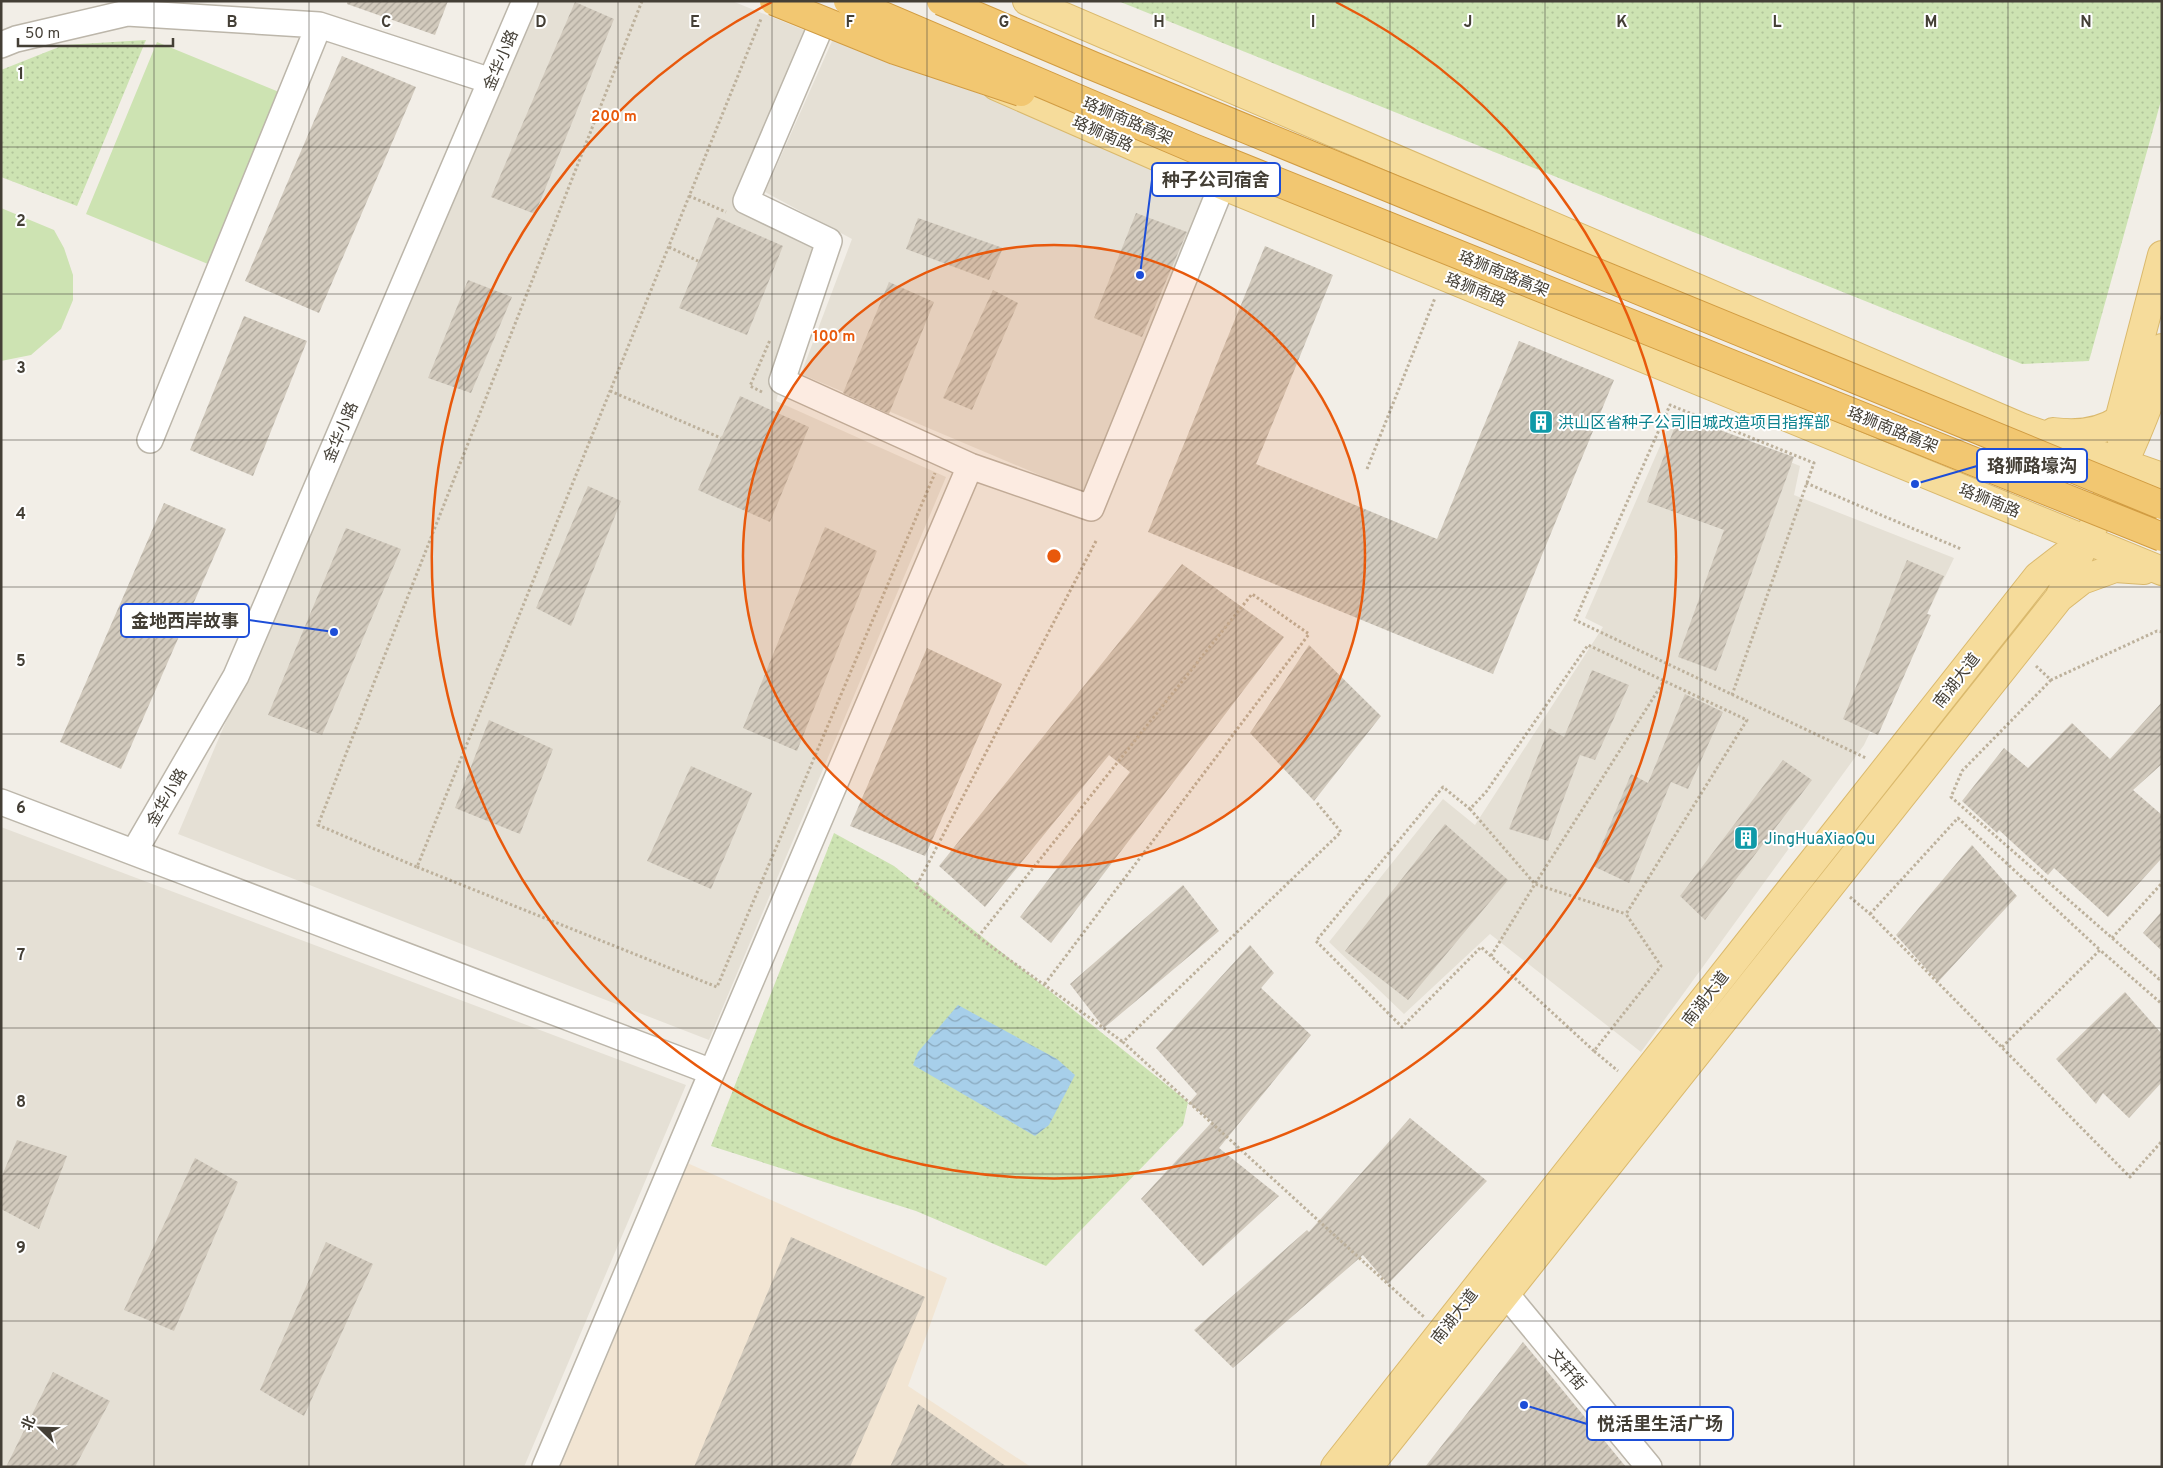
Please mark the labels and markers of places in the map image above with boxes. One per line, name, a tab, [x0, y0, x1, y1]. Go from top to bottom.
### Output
callout: 种子公司宿舍	[1152, 163, 1280, 196]
building icon: 洪山区省种子公司旧城改造项目指挥部	[1528, 409, 1554, 435]
place label: 洪山区省种子公司旧城改造项目指挥部	[1558, 414, 1830, 434]
callout: 珞狮路壕沟	[1977, 449, 2087, 482]
centre of rings	[1045, 547, 1063, 565]
callout: 金地西岸故事	[121, 604, 249, 637]
building icon: JingHuaXiaoQu	[1733, 825, 1759, 851]
place label: JingHuaXiaoQu	[1764, 830, 1875, 850]
callout: 悦活里生活广场	[1587, 1407, 1733, 1440]

